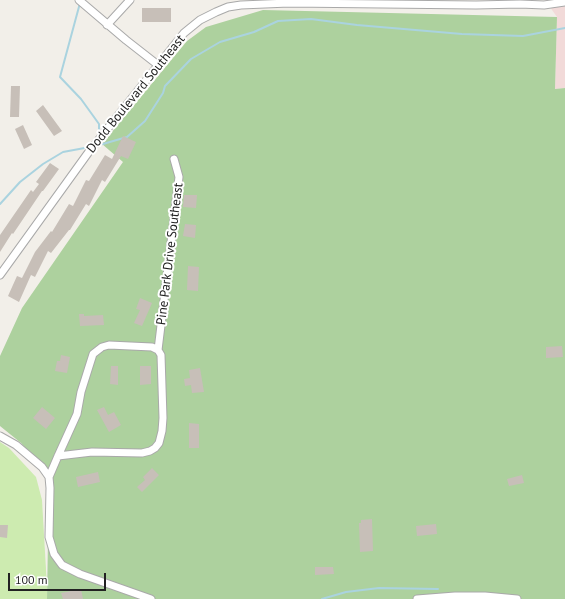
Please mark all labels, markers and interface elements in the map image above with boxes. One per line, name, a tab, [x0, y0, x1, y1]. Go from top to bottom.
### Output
street label: Dodd Boulevard Southeast	[84, 32, 188, 156]
street label: Pine Park Drive Southeast	[154, 182, 186, 326]
scale bar	[10, 565, 108, 591]
text: 100 m	[15, 572, 48, 587]

